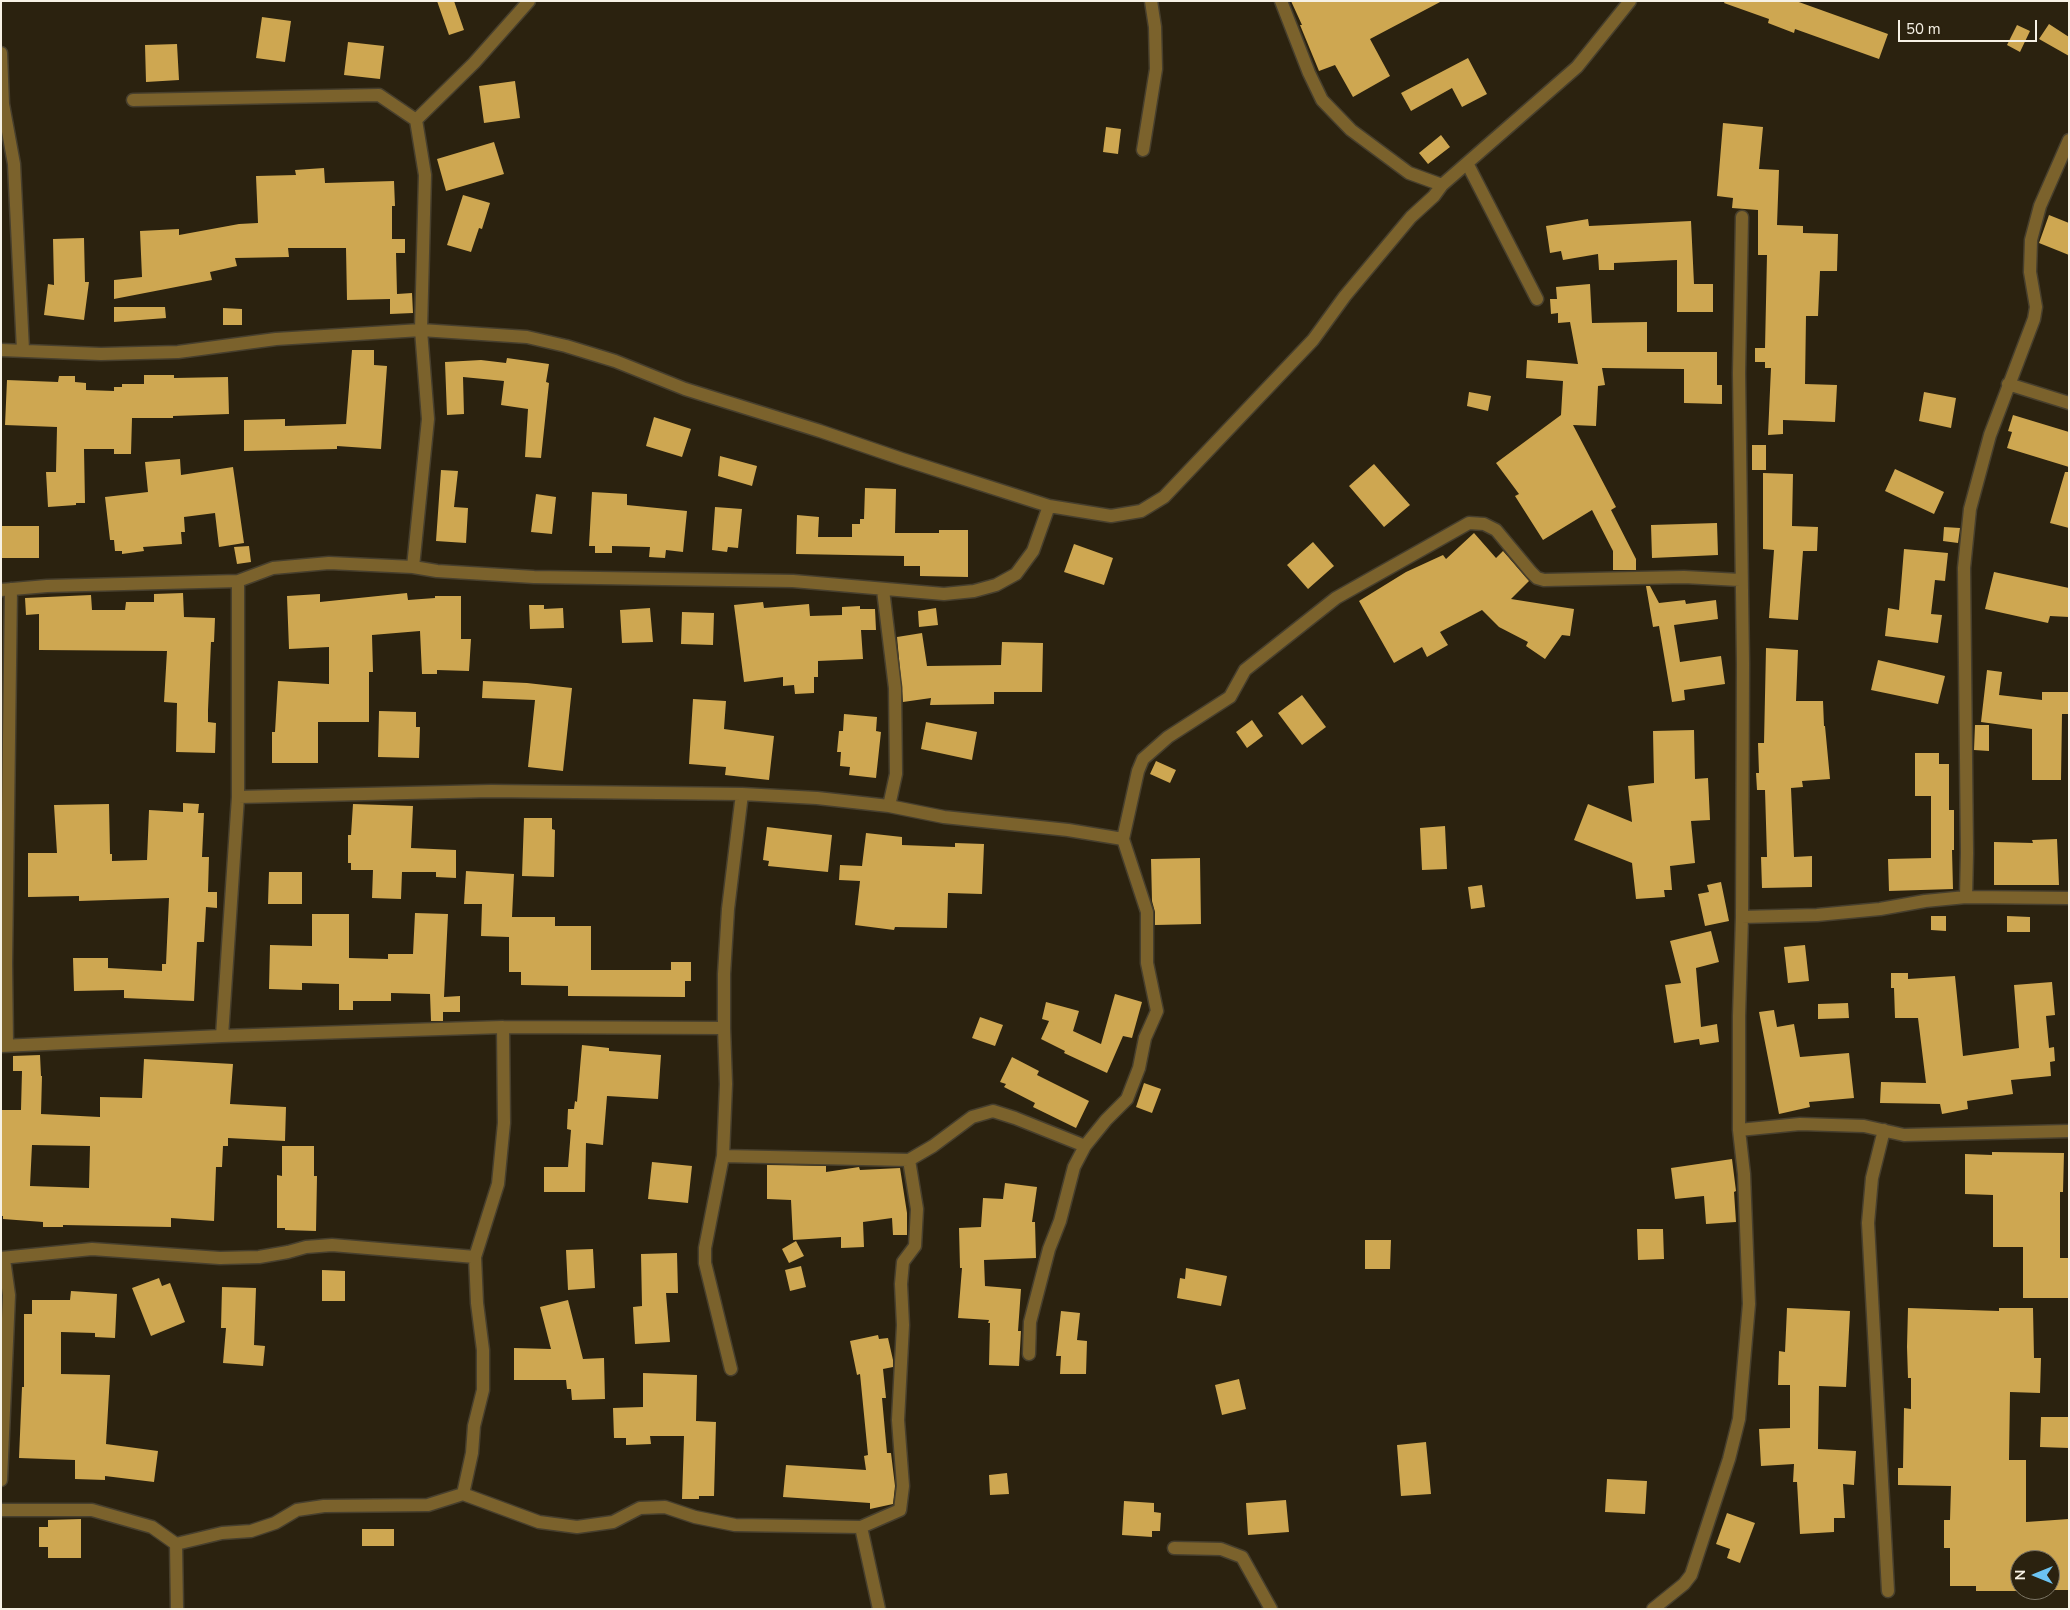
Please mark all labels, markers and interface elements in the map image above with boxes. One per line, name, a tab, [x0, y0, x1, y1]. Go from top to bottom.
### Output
scale bar	[1900, 10, 2039, 42]
text: 50 m	[1906, 19, 1941, 39]
north arrow	[2010, 1550, 2060, 1600]
text: N	[2011, 1570, 2030, 1580]

